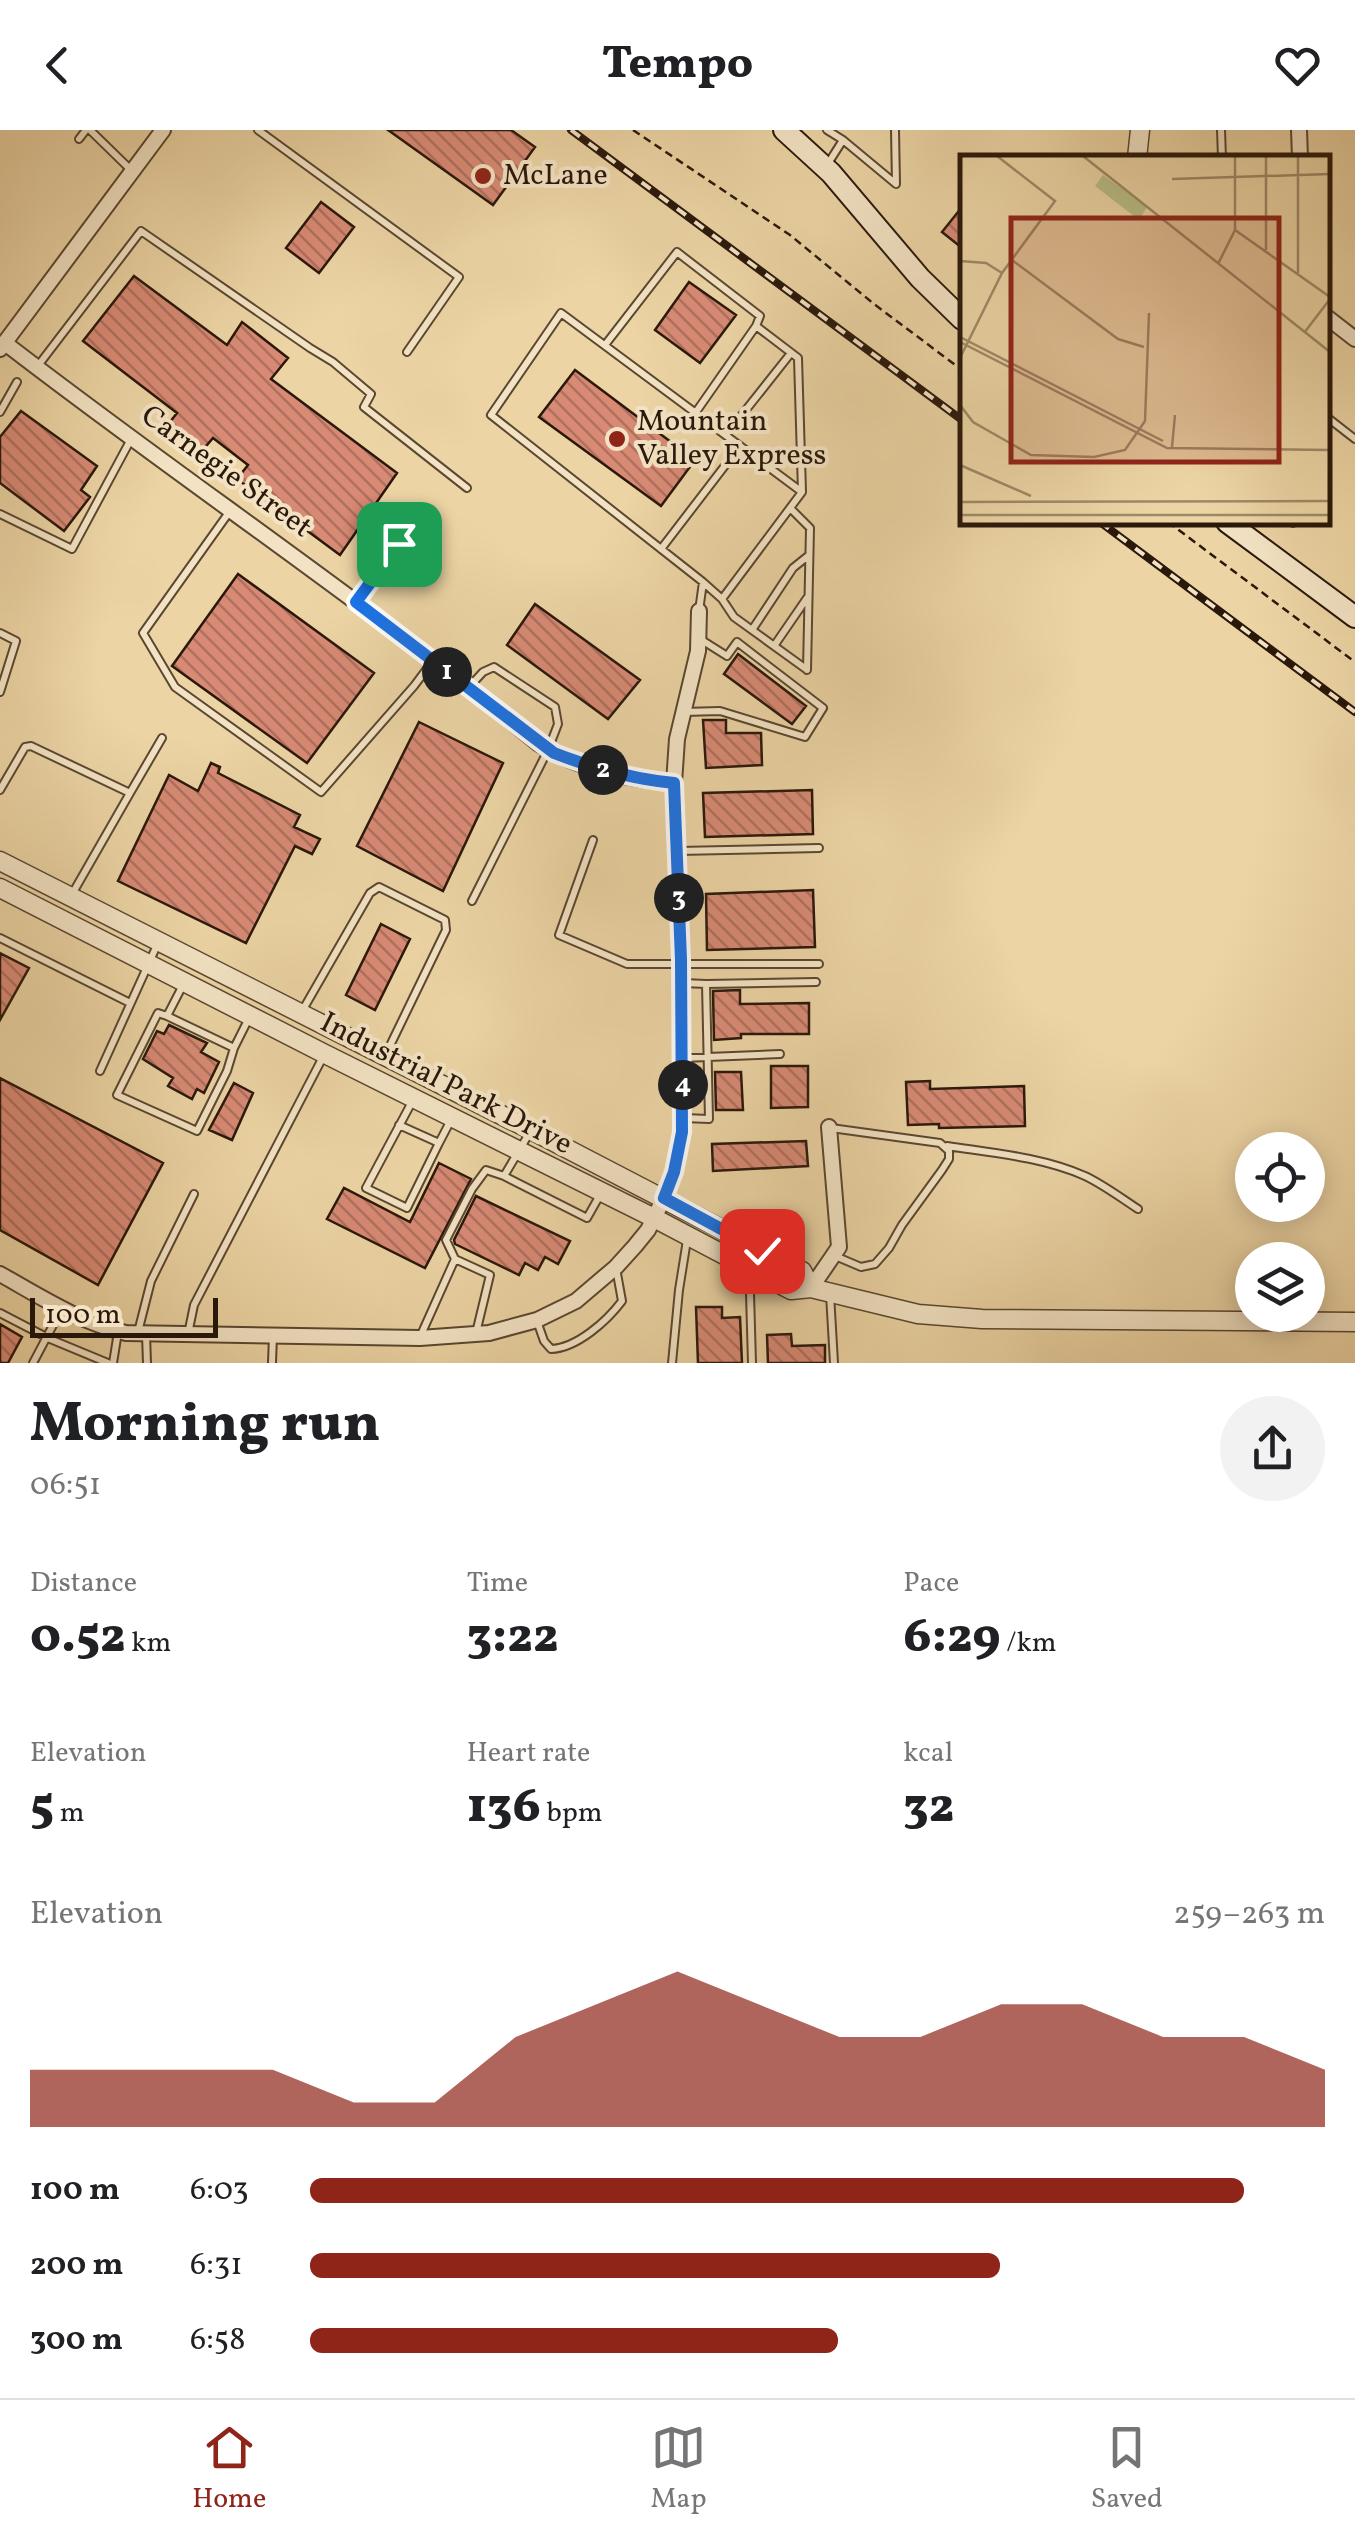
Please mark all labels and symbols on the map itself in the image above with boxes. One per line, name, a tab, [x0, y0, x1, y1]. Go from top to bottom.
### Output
place label: McLane	[503, 155, 608, 197]
inset map	[960, 155, 1330, 525]
marker: McLane	[472, 165, 494, 187]
street label: Carnegie Street	[132, 396, 320, 548]
place label: Mountain Valley Express	[637, 401, 826, 477]
marker: Mountain Valley Express	[606, 428, 628, 450]
pin	[357, 502, 442, 587]
pin: 1	[422, 647, 472, 697]
pin: 2	[578, 745, 628, 795]
pin: 3	[654, 873, 704, 923]
street label: Industrial Park Drive	[313, 1002, 579, 1166]
pin: 4	[658, 1060, 708, 1110]
pin	[720, 1209, 805, 1294]
scale bar	[30, 1293, 218, 1338]

